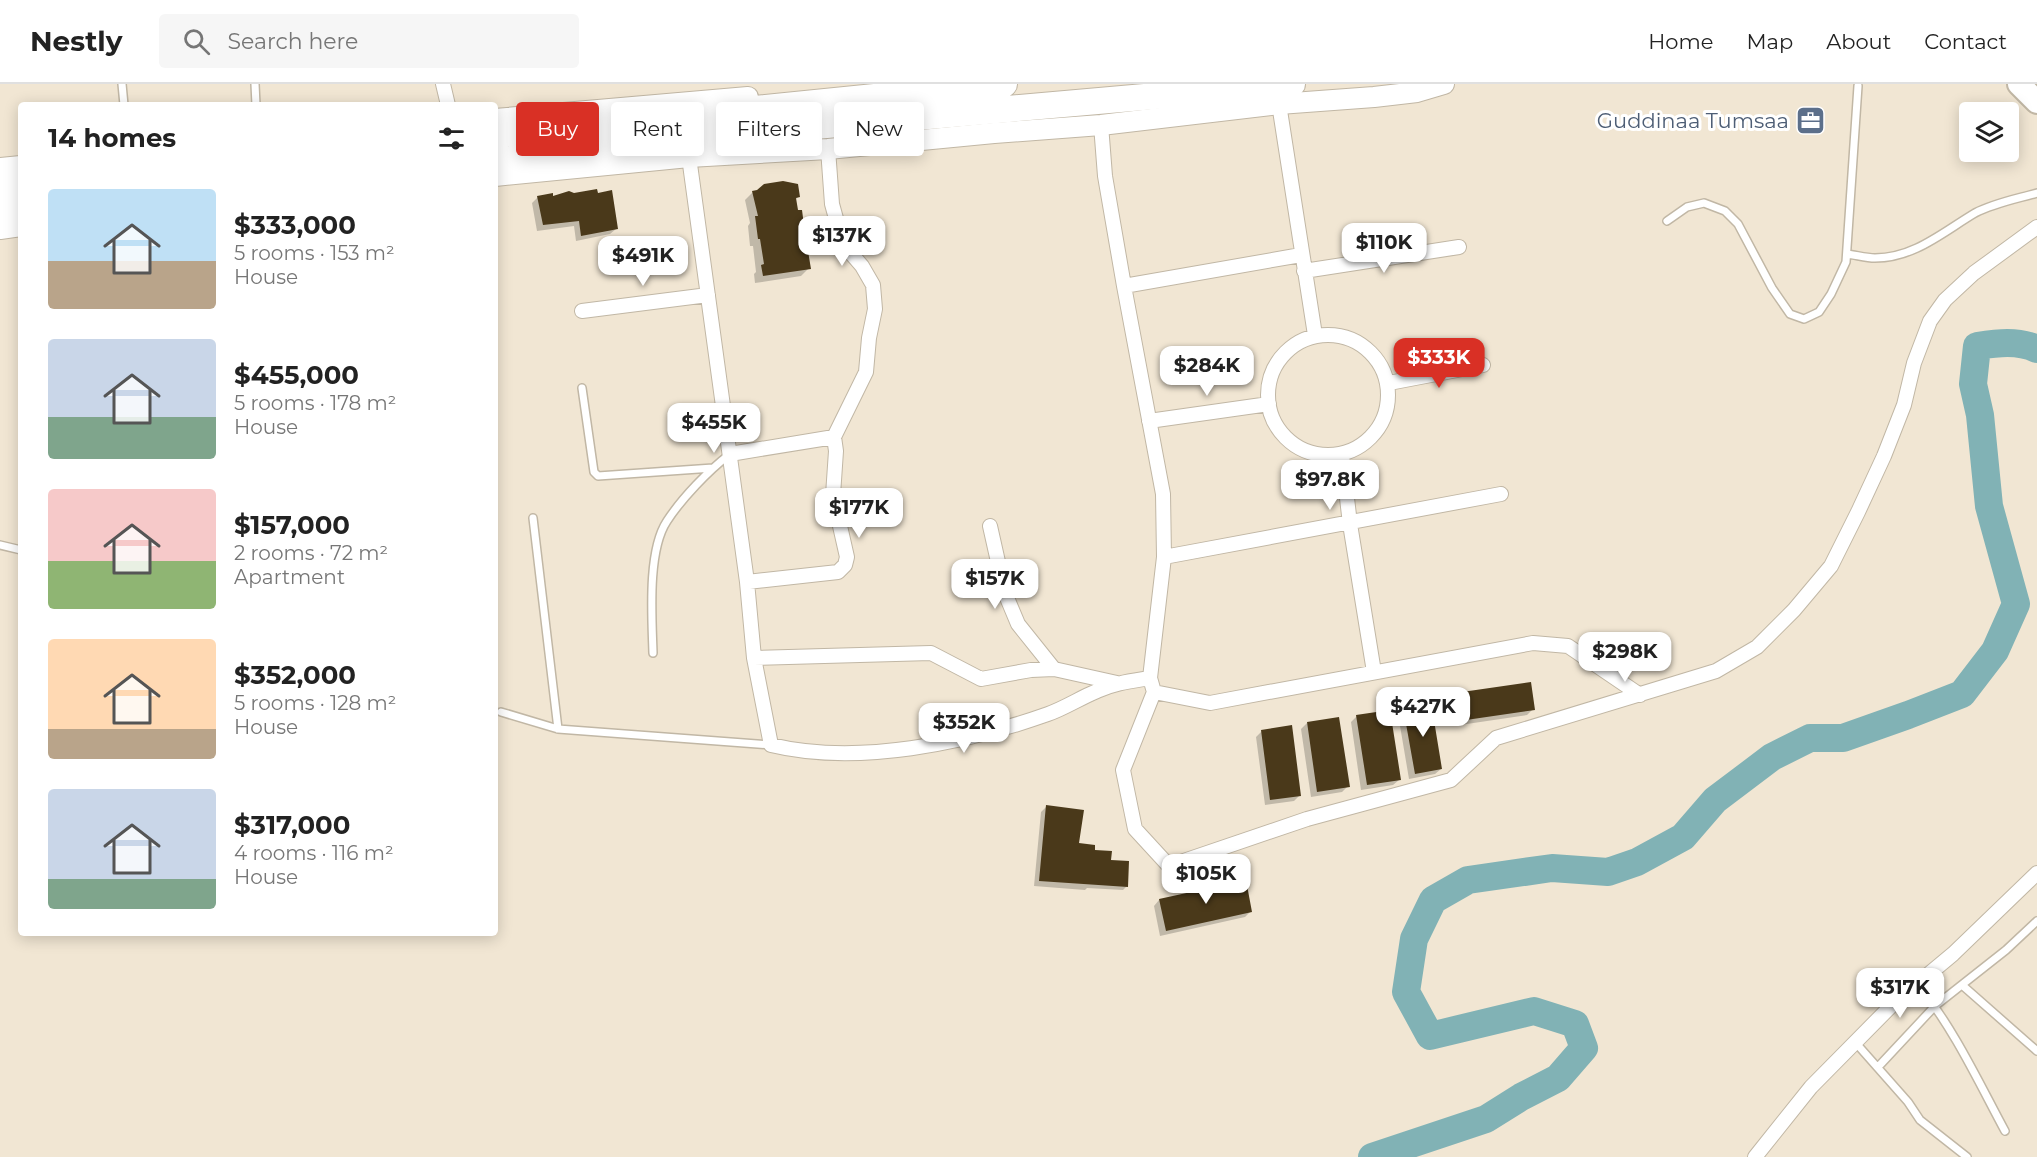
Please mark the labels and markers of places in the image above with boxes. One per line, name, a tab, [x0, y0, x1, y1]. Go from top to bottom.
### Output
office icon: Guddinaa Tumsaa	[1794, 104, 1826, 136]
place label: Guddinaa Tumsaa	[1597, 108, 1789, 133]
pin: $137K	[800, 216, 884, 267]
pin: $110K	[1342, 223, 1426, 274]
pin: $491K	[601, 236, 685, 287]
pin: $333K	[1397, 338, 1481, 389]
pin: $284K	[1165, 346, 1249, 397]
pin: $455K	[672, 403, 756, 454]
pin: $97.8K	[1281, 460, 1379, 511]
pin: $177K	[817, 488, 901, 539]
pin: $157K	[953, 559, 1037, 610]
pin: $298K	[1583, 632, 1667, 683]
pin: $427K	[1381, 687, 1465, 738]
pin: $352K	[922, 703, 1006, 754]
pin: $105K	[1164, 854, 1248, 905]
pin: $317K	[1858, 968, 1942, 1019]

